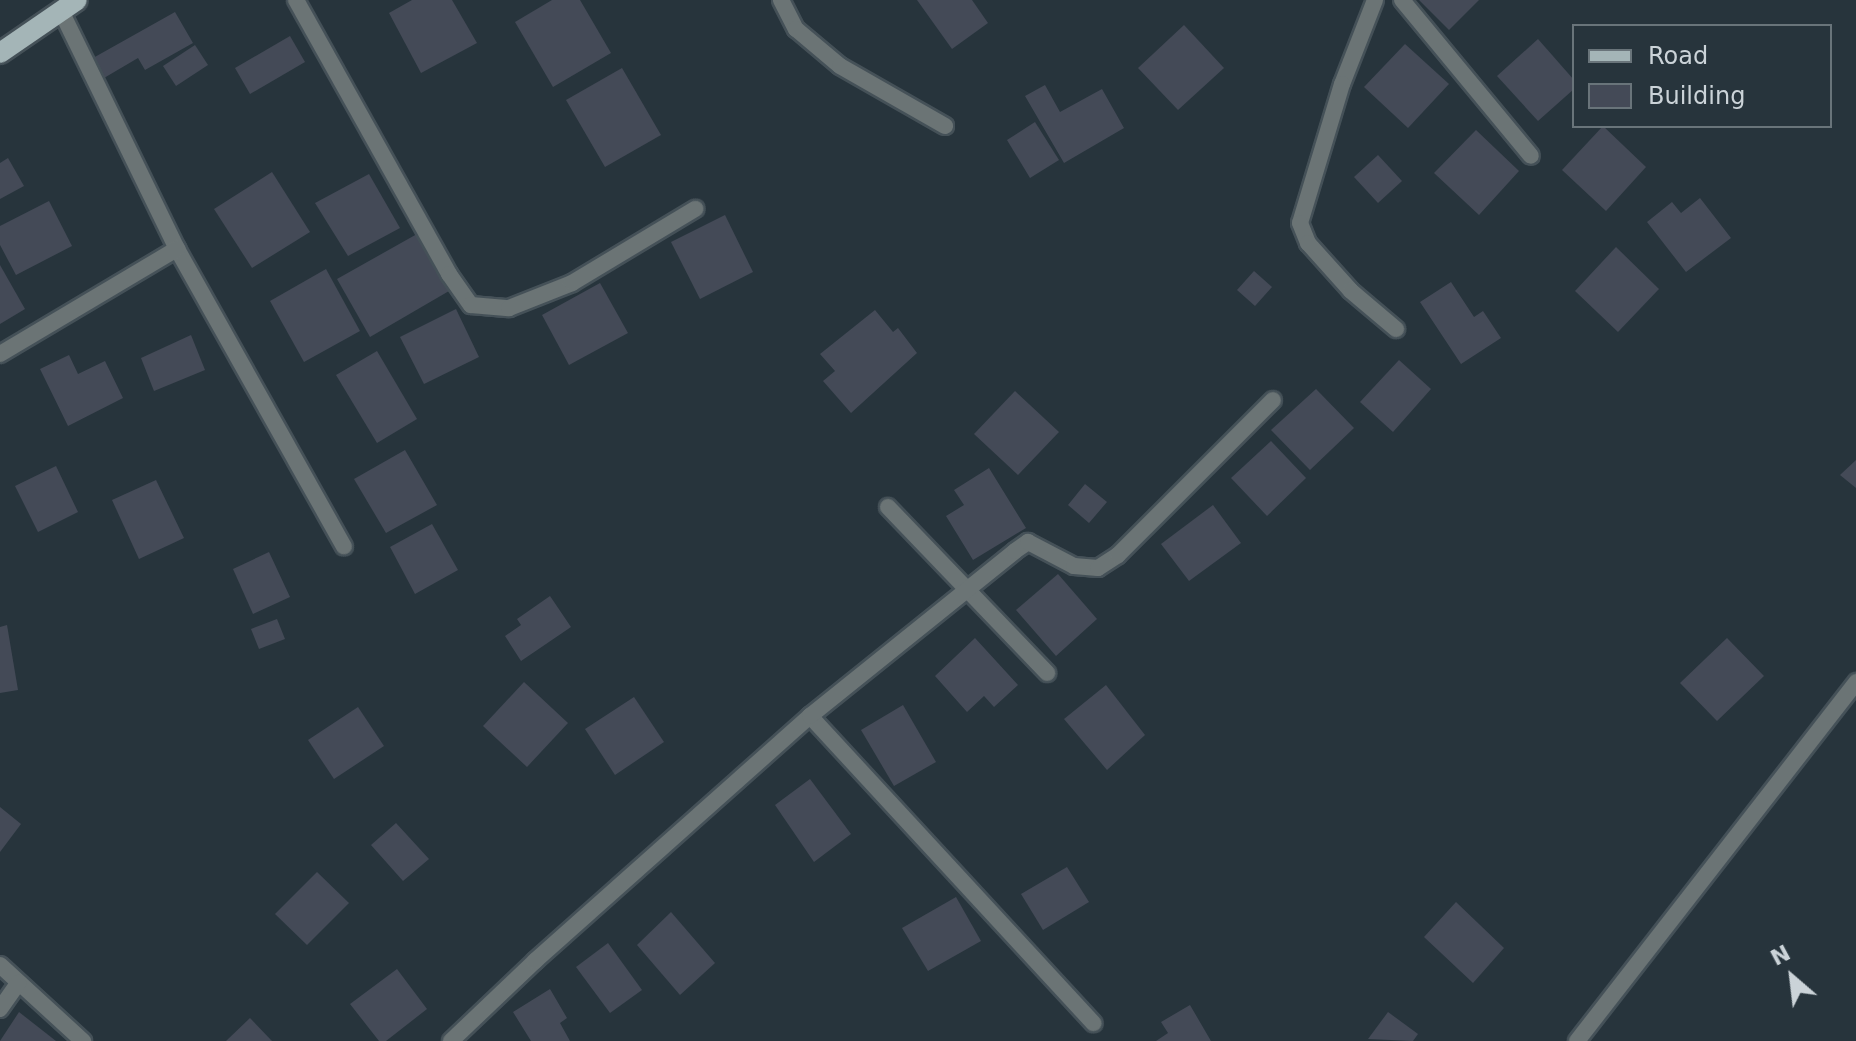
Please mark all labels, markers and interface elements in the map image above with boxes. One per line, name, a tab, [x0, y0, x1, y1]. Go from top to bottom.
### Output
legend	[1572, 24, 1832, 128]
text: Road	[1648, 42, 1708, 70]
text: Building	[1648, 82, 1745, 110]
north arrow	[1752, 937, 1832, 1017]
text: N	[1766, 940, 1794, 971]

